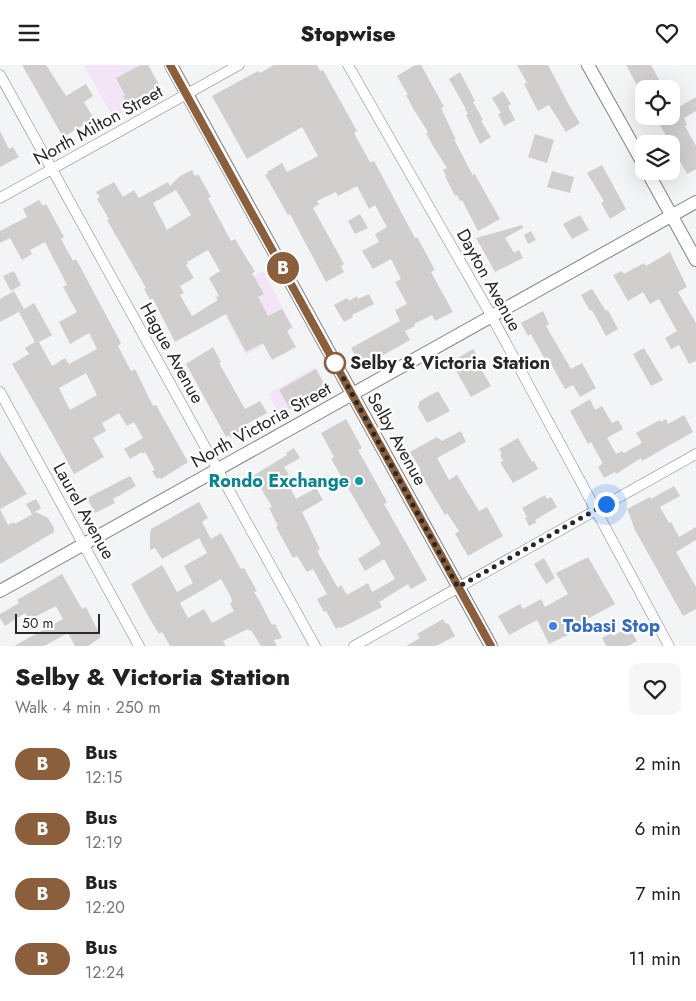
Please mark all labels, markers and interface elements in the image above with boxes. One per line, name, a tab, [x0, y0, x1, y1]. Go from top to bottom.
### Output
text: Stopwise	[300, 17, 396, 49]
icon: menu	[15, 19, 43, 47]
icon: heart	[653, 19, 681, 47]
street label: North Milton Street	[29, 78, 168, 171]
map controls	[635, 80, 680, 180]
button: locate	[635, 80, 680, 125]
button: layers	[635, 135, 680, 180]
street label: Dayton Avenue	[450, 224, 528, 336]
line badge: B	[267, 252, 299, 284]
text: B	[277, 255, 289, 281]
street label: Hague Avenue	[133, 298, 211, 408]
place label: Selby & Victoria Station	[350, 350, 550, 376]
marker: Selby & Victoria Station	[324, 352, 346, 374]
street label: North Victoria Street	[186, 375, 336, 474]
street label: Selby Avenue	[361, 388, 433, 490]
street label: Laurel Avenue	[47, 458, 121, 564]
place label: Rondo Exchange	[209, 468, 349, 494]
marker: Rondo Exchange	[353, 475, 365, 487]
your location	[594, 492, 619, 517]
scale bar	[15, 611, 100, 634]
text: 50 m	[22, 613, 53, 633]
place label: Tobasi Stop	[563, 613, 660, 639]
marker: Tobasi Stop	[547, 620, 559, 632]
text: Selby & Victoria Station	[15, 659, 290, 694]
button: heart	[629, 663, 681, 715]
text: Walk · 4 min · 250 m	[15, 696, 161, 719]
text: Bus	[85, 739, 117, 766]
text: 2 min	[635, 750, 681, 777]
text: B	[37, 751, 48, 777]
text: 12:15	[85, 766, 122, 789]
text: Bus	[85, 804, 117, 831]
text: 6 min	[635, 815, 681, 842]
text: B	[37, 816, 48, 842]
text: 12:19	[85, 831, 123, 854]
text: Bus	[85, 869, 117, 896]
text: 7 min	[636, 880, 681, 907]
text: B	[37, 881, 48, 907]
text: 12:20	[85, 896, 125, 919]
text: Bus	[85, 934, 117, 961]
text: 11 min	[628, 945, 681, 972]
text: B	[37, 946, 48, 972]
text: 12:24	[85, 961, 125, 984]

